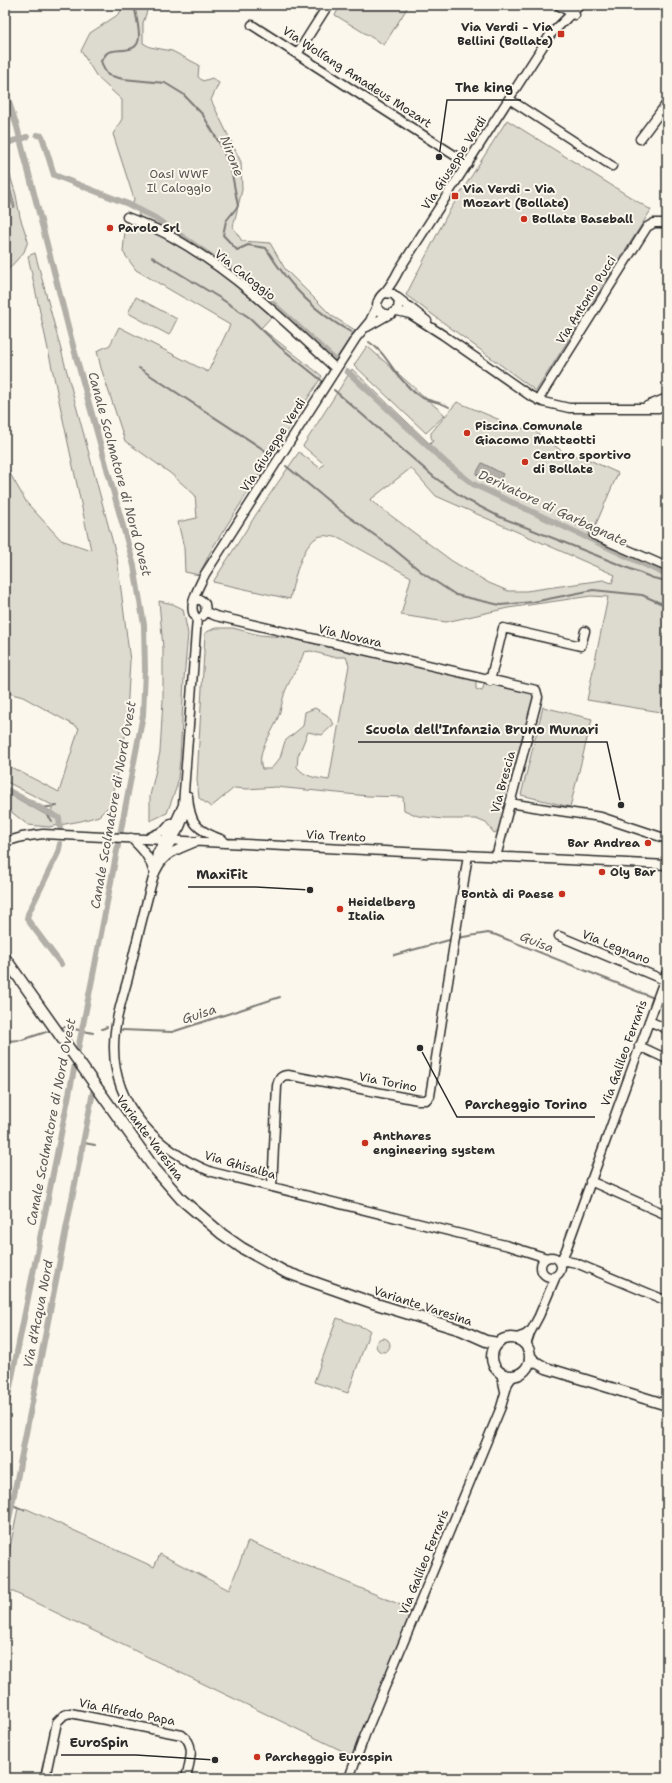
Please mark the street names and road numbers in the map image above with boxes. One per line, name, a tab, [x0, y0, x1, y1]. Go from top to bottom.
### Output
street label: Via Wolfang Amadeus Mozart	[279, 23, 435, 131]
street label: Via Giuseppe Verdi	[418, 113, 490, 213]
street label: Via Caloggio	[211, 246, 279, 304]
street label: Via Antonio Pucci	[552, 253, 620, 347]
street label: Via Giuseppe Verdi	[237, 395, 309, 495]
street label: Via Novara	[317, 621, 384, 651]
street label: Via Brescia	[487, 749, 519, 815]
street label: Via Trento	[306, 826, 366, 846]
street label: Via Legnano	[579, 926, 653, 968]
street label: Via Galileo Ferraris	[597, 997, 651, 1109]
street label: Via Torino	[358, 1069, 418, 1095]
street label: Variante Varesina	[113, 1092, 188, 1184]
street label: Via Ghisalba	[202, 1147, 278, 1183]
street label: Variante Varesina	[372, 1282, 475, 1330]
street label: Via Galileo Ferraris	[396, 1507, 452, 1617]
street label: Via Alfredo Papa	[77, 1695, 177, 1729]

